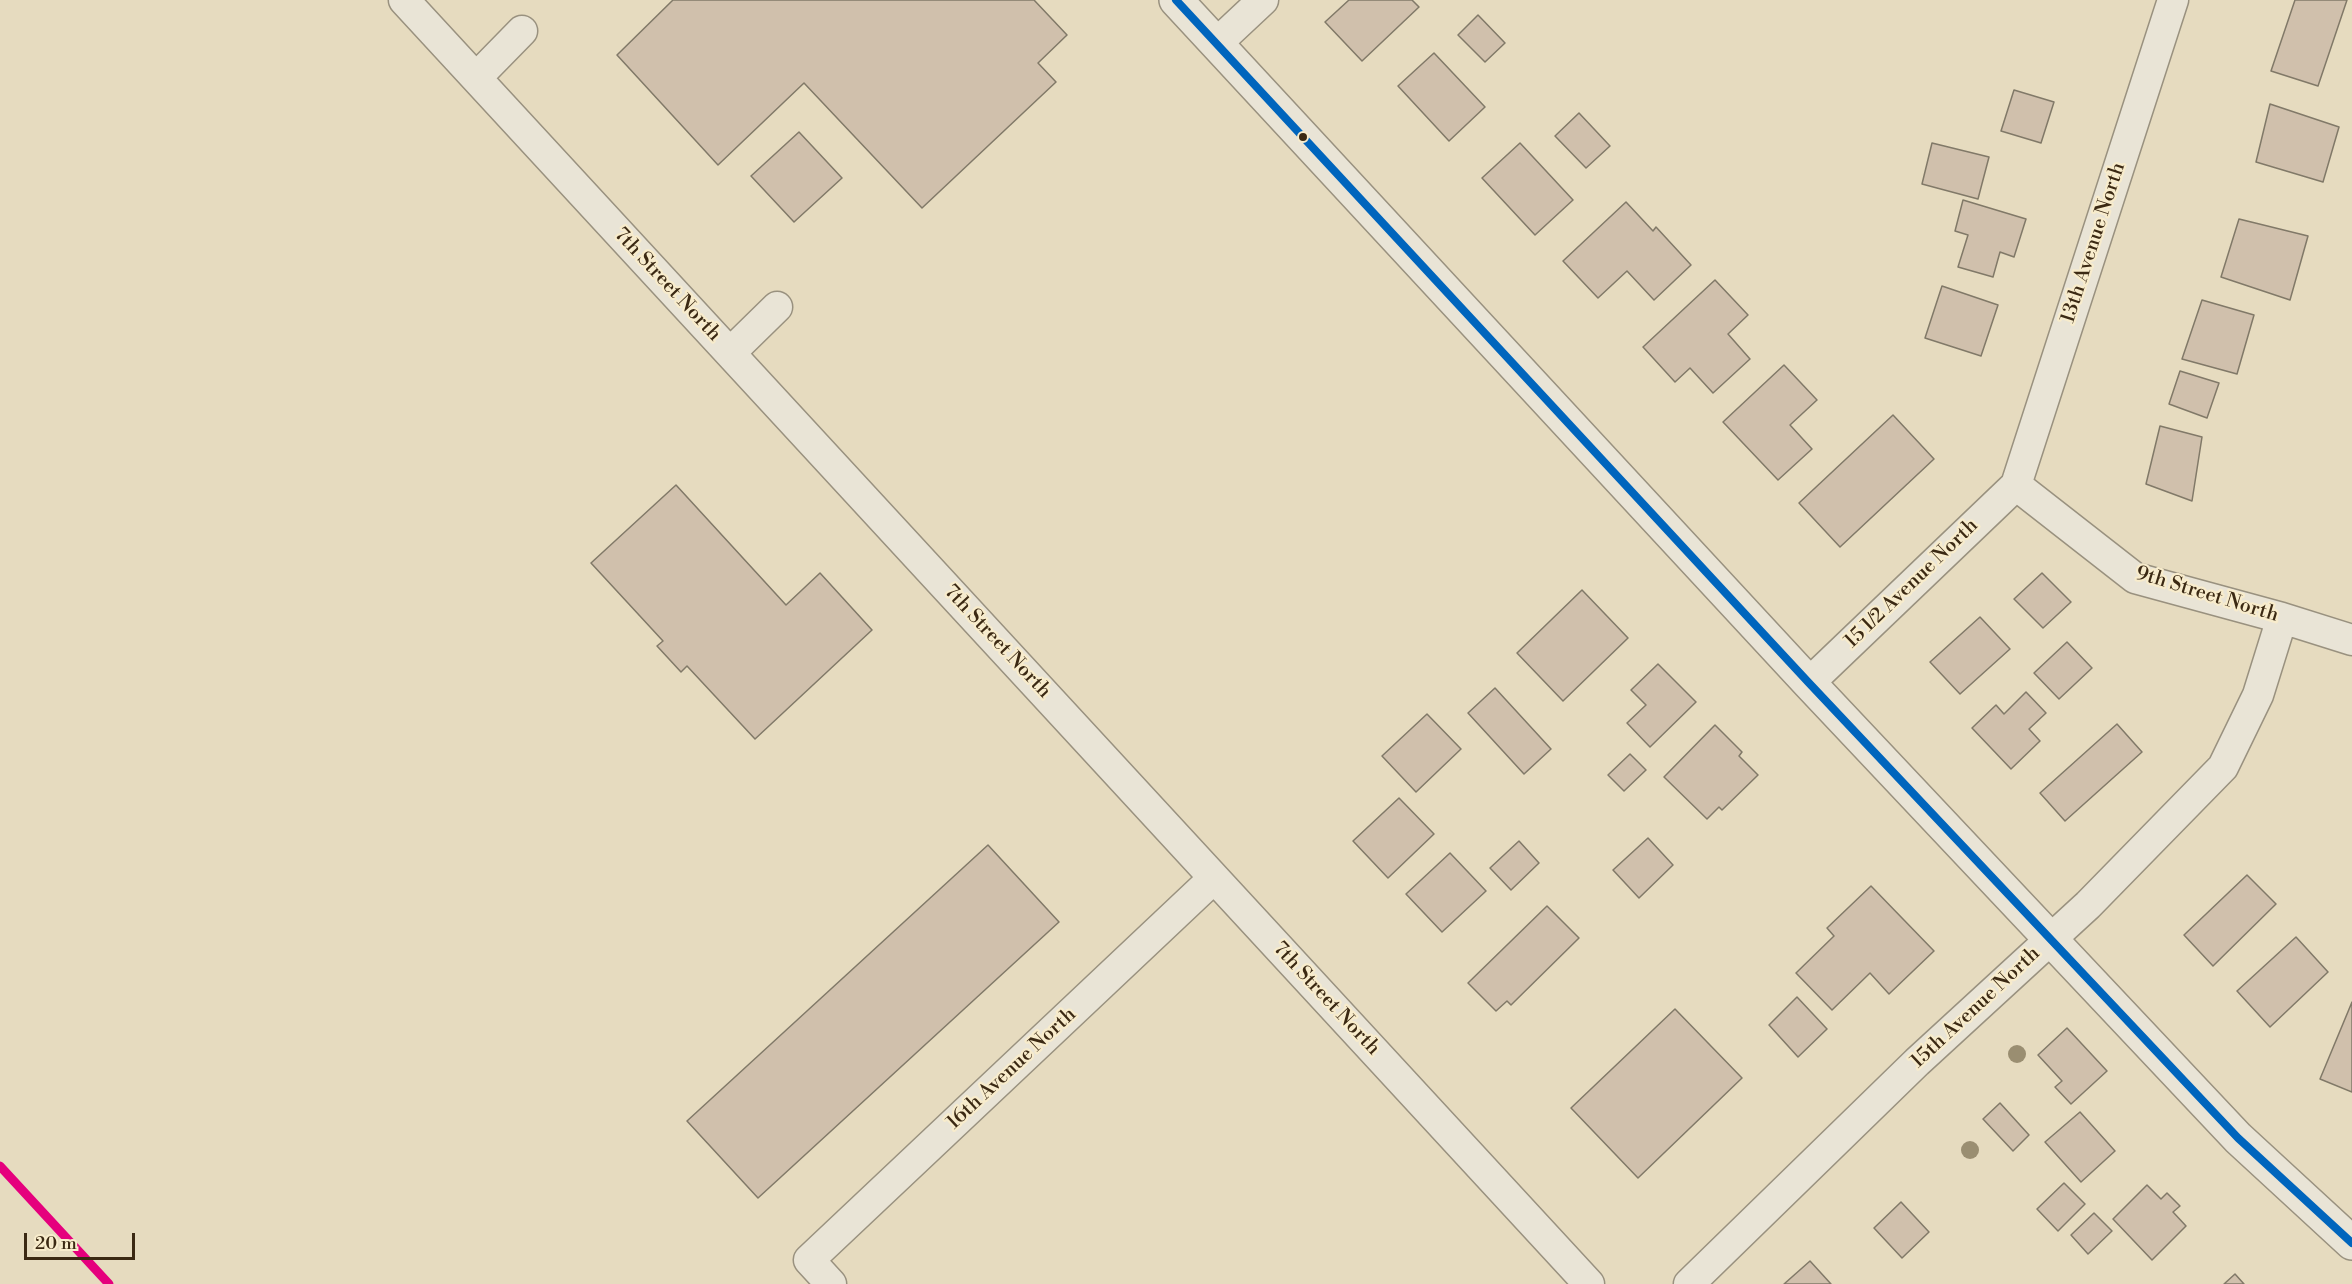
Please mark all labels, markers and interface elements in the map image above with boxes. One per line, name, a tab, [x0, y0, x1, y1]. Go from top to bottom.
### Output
unlabelled marker	[1297, 131, 1309, 143]
street label: 13th Avenue North	[2057, 160, 2131, 326]
street label: 7th Street North	[608, 223, 726, 347]
street label: 15 1/2 Avenue North	[1840, 514, 1984, 654]
street label: 9th Street North	[2133, 562, 2281, 628]
street label: 7th Street North	[938, 580, 1056, 704]
street label: 7th Street North	[1267, 937, 1385, 1061]
street label: 15th Avenue North	[1907, 942, 2045, 1074]
street label: 16th Avenue North	[942, 1003, 1082, 1135]
scale bar	[27, 1221, 138, 1259]
text: 20 m	[35, 1232, 77, 1255]

